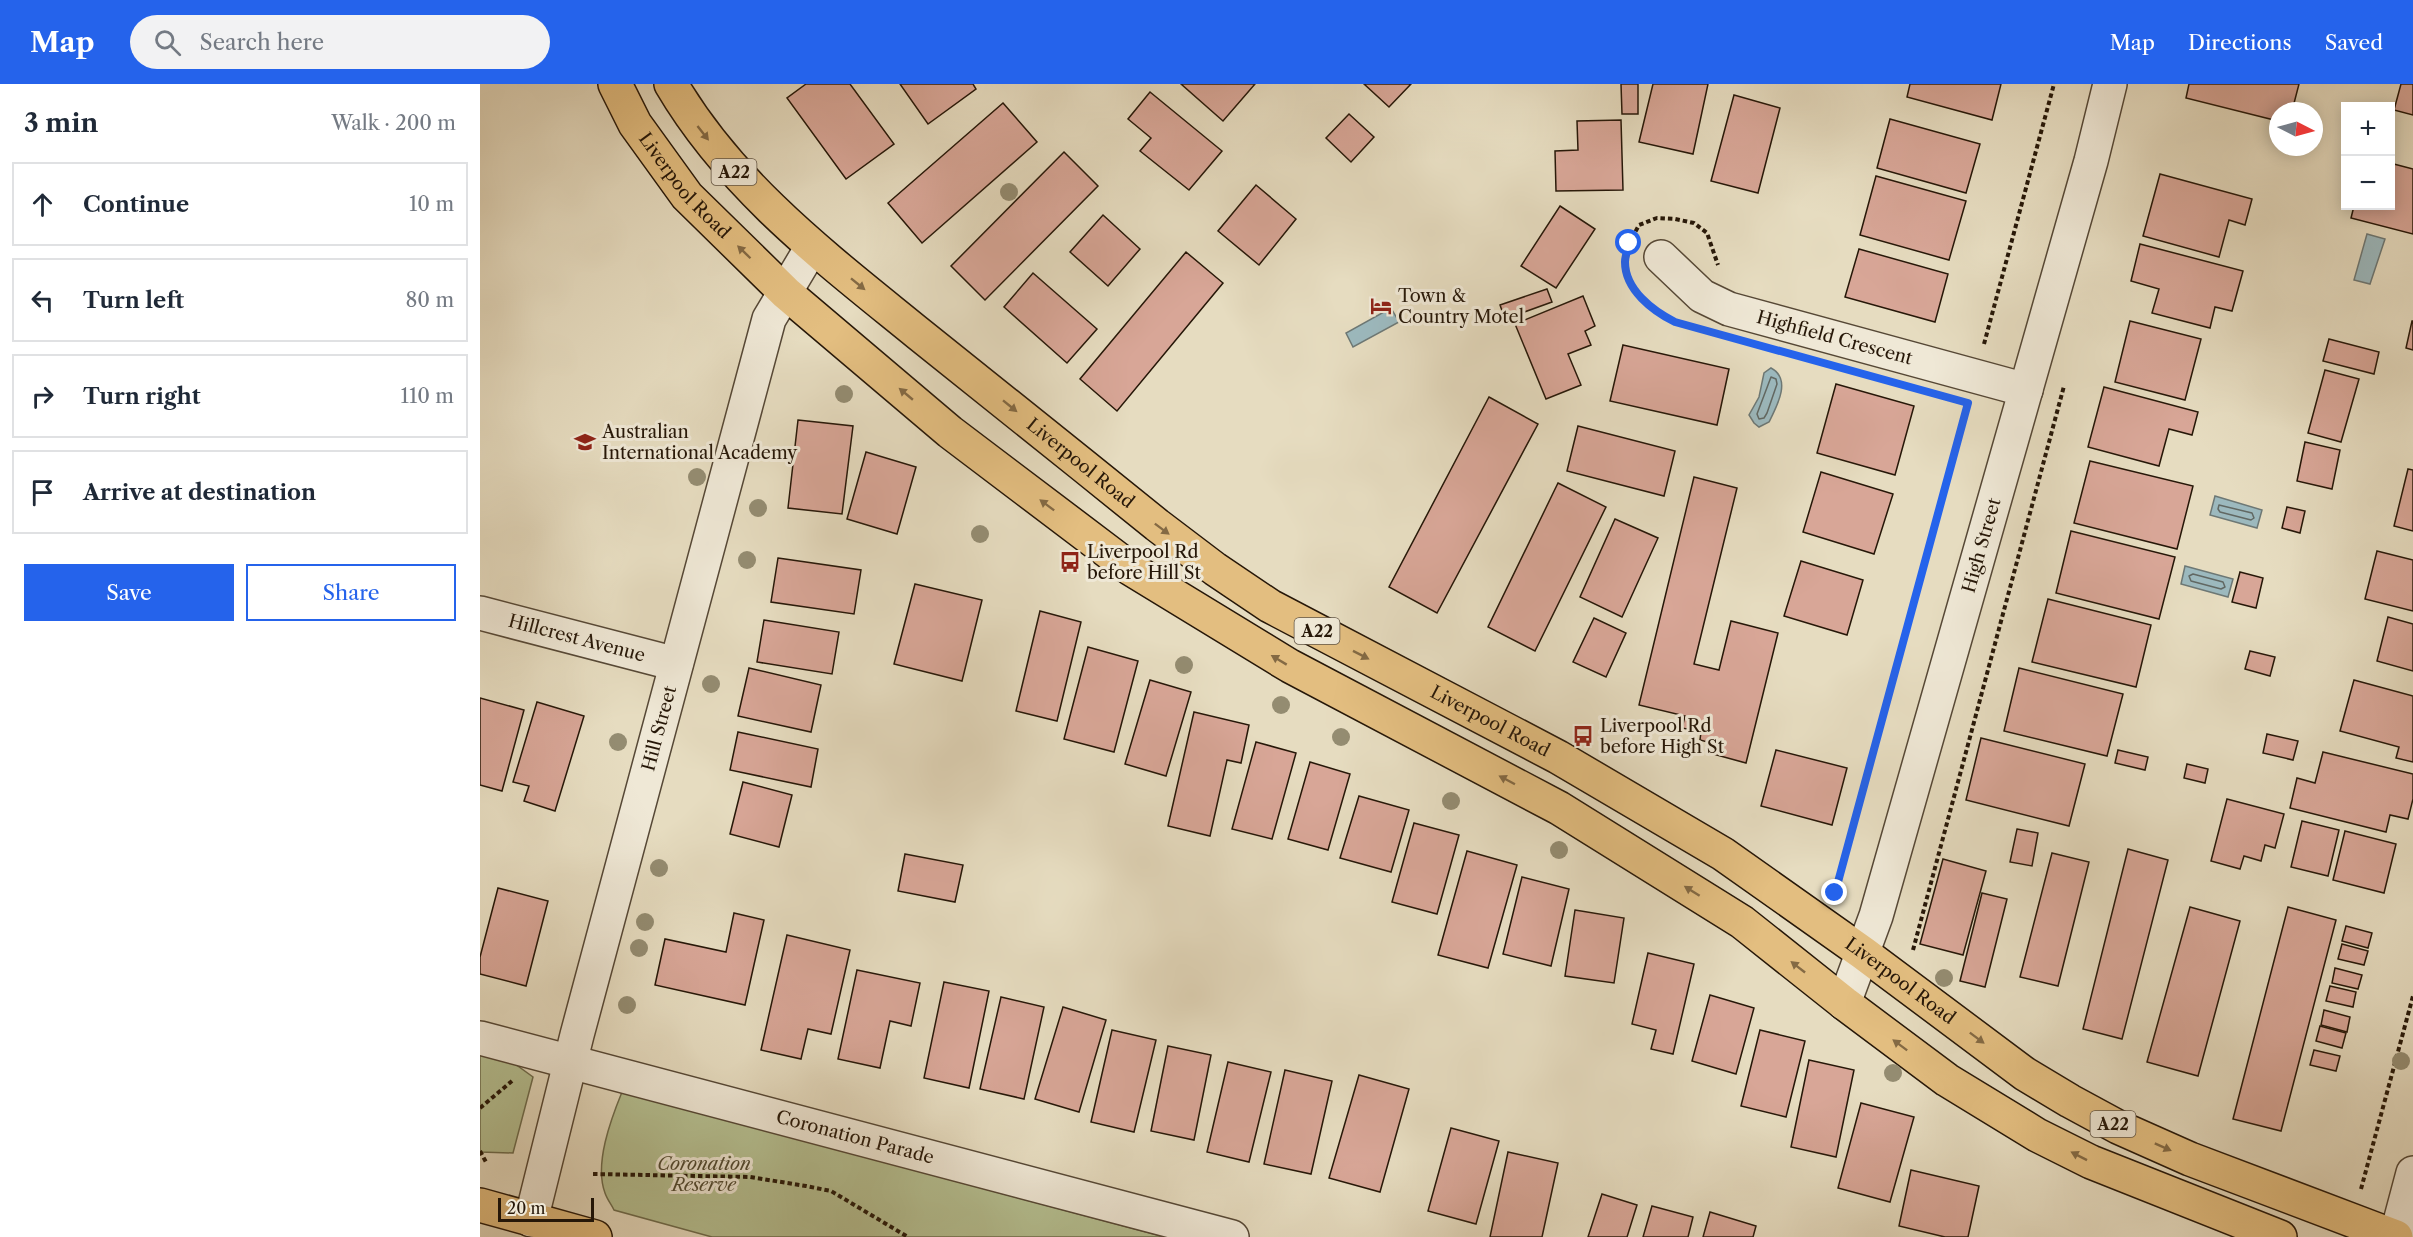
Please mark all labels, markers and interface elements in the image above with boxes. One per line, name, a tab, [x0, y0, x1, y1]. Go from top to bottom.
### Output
search box	[130, 15, 550, 69]
text: Map	[30, 25, 94, 59]
icon: search	[151, 26, 184, 59]
text: Search here	[199, 29, 324, 56]
text: Map	[2110, 30, 2155, 55]
text: Directions	[2188, 30, 2292, 55]
text: Saved	[2325, 30, 2383, 55]
north arrow	[2269, 102, 2323, 156]
map controls	[2341, 102, 2395, 210]
button: +	[2341, 102, 2395, 156]
text: 3 min	[24, 107, 98, 139]
text: Walk · 200 m	[331, 111, 456, 135]
one-way arrow	[696, 125, 709, 141]
street label: Liverpool Road	[634, 128, 735, 243]
button: −	[2341, 156, 2395, 210]
road number: A22	[712, 159, 756, 185]
icon: ahead	[26, 188, 59, 221]
text: Continue	[83, 191, 189, 218]
text: 10 m	[409, 192, 454, 216]
route start	[1615, 229, 1641, 255]
one-way arrow	[738, 246, 752, 260]
one-way arrow	[850, 277, 865, 290]
icon: left	[26, 284, 59, 317]
place label: Town & Country Motel	[1398, 285, 1524, 328]
text: Turn left	[83, 287, 184, 314]
text: 80 m	[406, 288, 454, 312]
hotel icon: Town & Country Motel	[1369, 294, 1393, 318]
street label: Highfield Crescent	[1754, 306, 1916, 370]
icon: right	[26, 380, 59, 413]
text: Turn right	[83, 383, 201, 410]
text: 110 m	[401, 384, 454, 408]
one-way arrow	[899, 388, 914, 401]
one-way arrow	[1002, 400, 1017, 412]
street label: Liverpool Road	[1022, 413, 1139, 513]
place label: Australian International Academy	[601, 421, 798, 464]
school or university icon: Australian International Academy	[573, 430, 597, 454]
icon: arrive	[26, 476, 59, 509]
text: Arrive at destination	[83, 479, 316, 506]
street label: High Street	[1958, 495, 2006, 595]
one-way arrow	[1039, 499, 1055, 512]
one-way arrow	[1154, 522, 1169, 534]
place label: Liverpool Rd before Hill St	[1087, 541, 1202, 584]
bus stop icon: Liverpool Rd before Hill St	[1058, 550, 1082, 574]
button: Save	[24, 564, 234, 621]
button: Share	[246, 564, 456, 621]
street label: Hillcrest Avenue	[506, 610, 648, 667]
road number: A22	[1294, 618, 1340, 644]
one-way arrow	[1353, 650, 1370, 660]
one-way arrow	[1271, 654, 1287, 665]
street label: Liverpool Road	[1427, 681, 1554, 762]
street label: Hill Street	[637, 683, 681, 774]
place label: Liverpool Rd before High St	[1600, 715, 1725, 758]
bus stop icon: Liverpool Rd before High St	[1571, 724, 1595, 748]
one-way arrow	[1499, 776, 1516, 785]
route end	[1821, 879, 1847, 905]
one-way arrow	[1684, 886, 1700, 897]
street label: Liverpool Road	[1841, 933, 1960, 1029]
one-way arrow	[1791, 961, 1806, 973]
one-way arrow	[1970, 1032, 1985, 1044]
one-way arrow	[1892, 1039, 1907, 1051]
street label: Coronation Parade	[774, 1106, 936, 1169]
road number: A22	[2090, 1111, 2136, 1137]
one-way arrow	[2154, 1143, 2171, 1152]
one-way arrow	[2070, 1152, 2088, 1162]
park label: Coronation Reserve	[657, 1153, 751, 1196]
scale bar	[498, 1195, 594, 1222]
text: 20 m	[507, 1198, 546, 1218]

